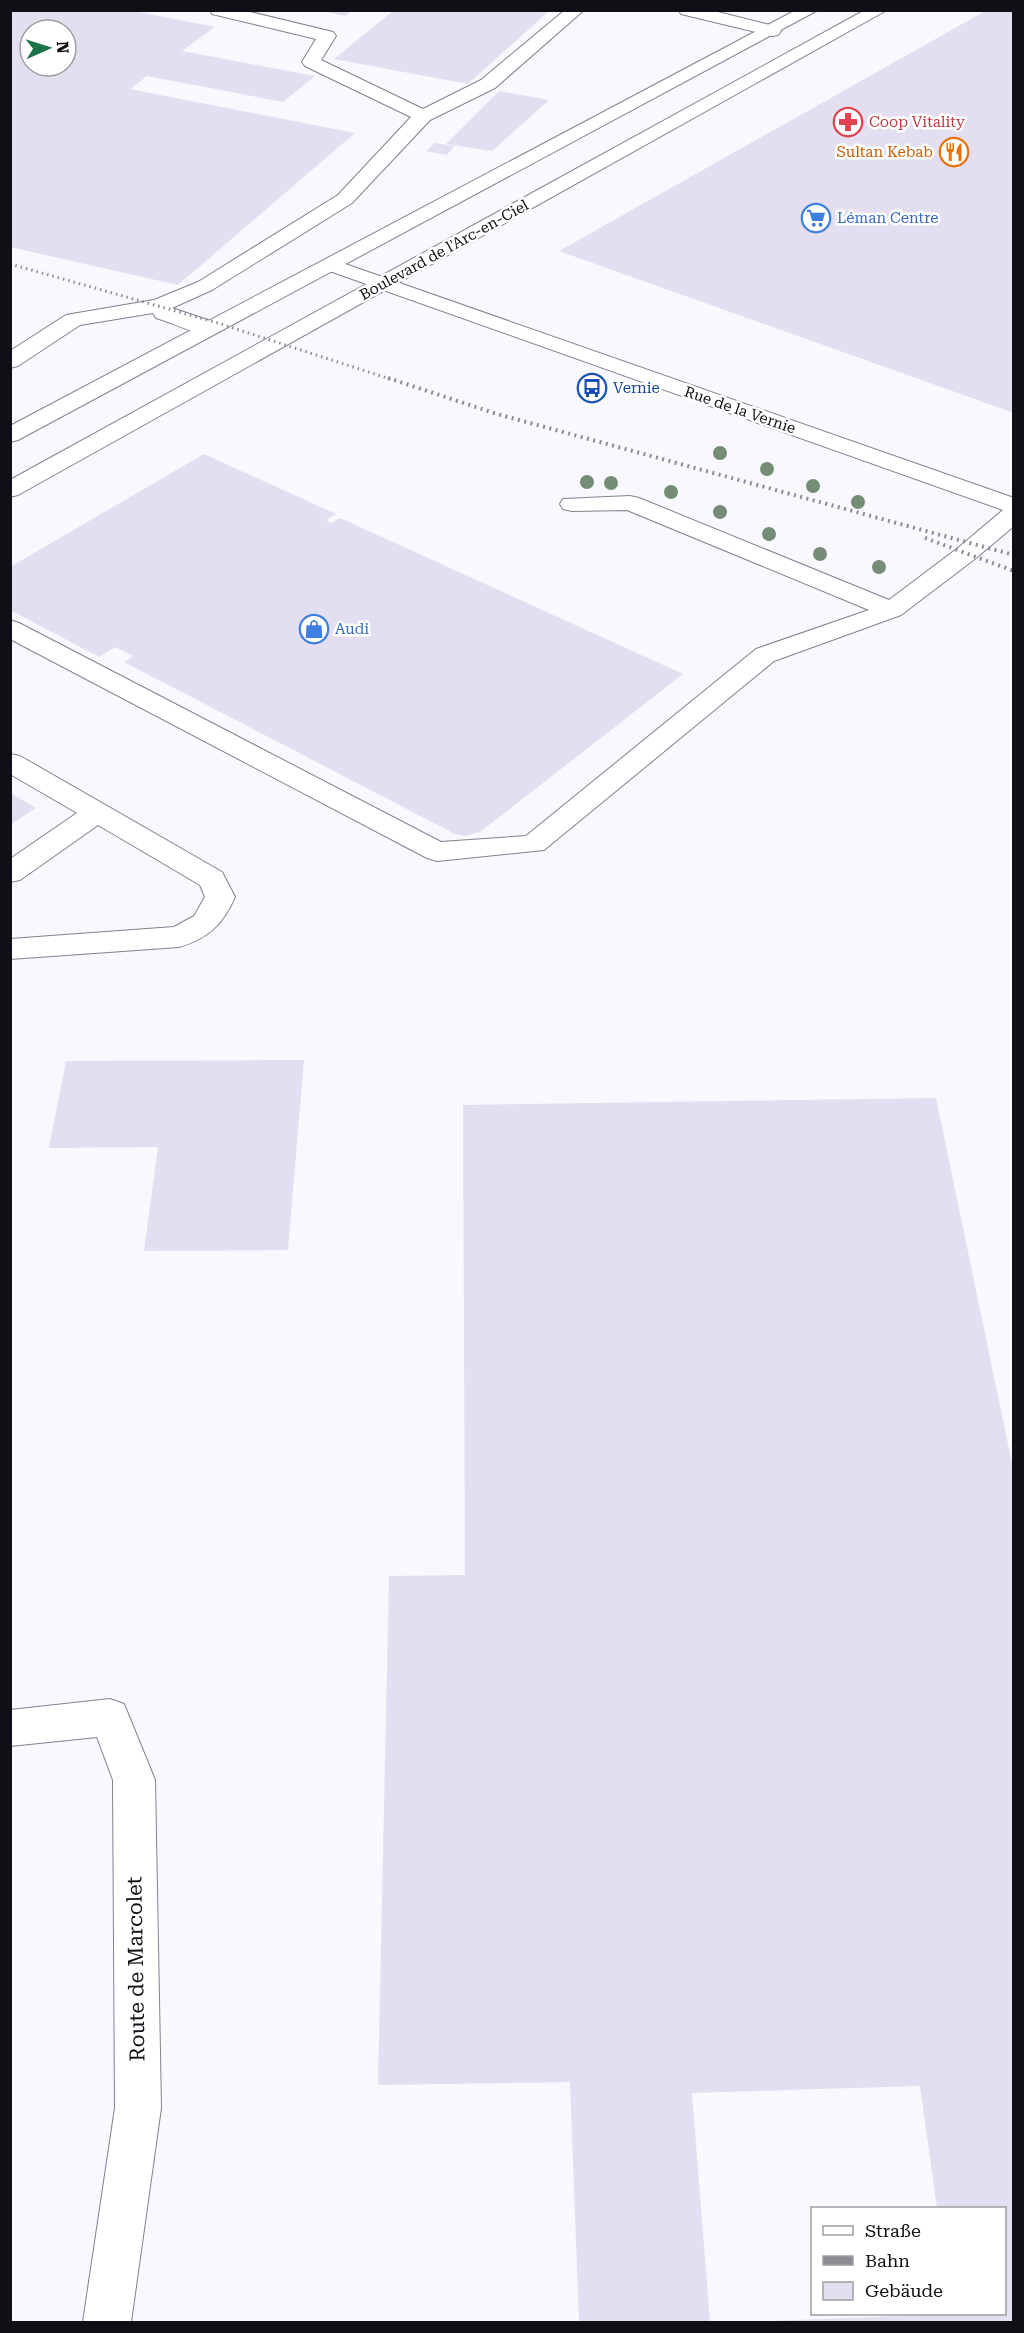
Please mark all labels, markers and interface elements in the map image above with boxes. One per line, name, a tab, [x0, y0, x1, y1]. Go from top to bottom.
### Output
north arrow	[18, 18, 78, 78]
text: N	[53, 41, 72, 54]
pharmacy icon: Coop Vitality	[832, 106, 864, 138]
place label: Coop Vitality	[869, 113, 965, 131]
restaurant icon: Sultan Kebab	[938, 136, 970, 168]
place label: Sultan Kebab	[837, 143, 933, 161]
street label: Boulevard de l'Arc-en-Ciel	[356, 196, 532, 304]
supermarket icon: Léman Centre	[800, 202, 832, 234]
place label: Léman Centre	[837, 209, 938, 227]
bus stop icon: Vernie	[576, 372, 608, 404]
place label: Vernie	[613, 379, 660, 397]
street label: Rue de la Vernie	[682, 383, 798, 437]
shop icon: Audi	[298, 613, 330, 645]
place label: Audi	[335, 620, 369, 638]
street label: Route de Marcolet	[122, 1876, 150, 2062]
legend	[811, 2207, 1006, 2315]
text: Straße	[865, 2220, 921, 2241]
text: Bahn	[865, 2250, 910, 2271]
text: Gebäude	[865, 2280, 943, 2301]

